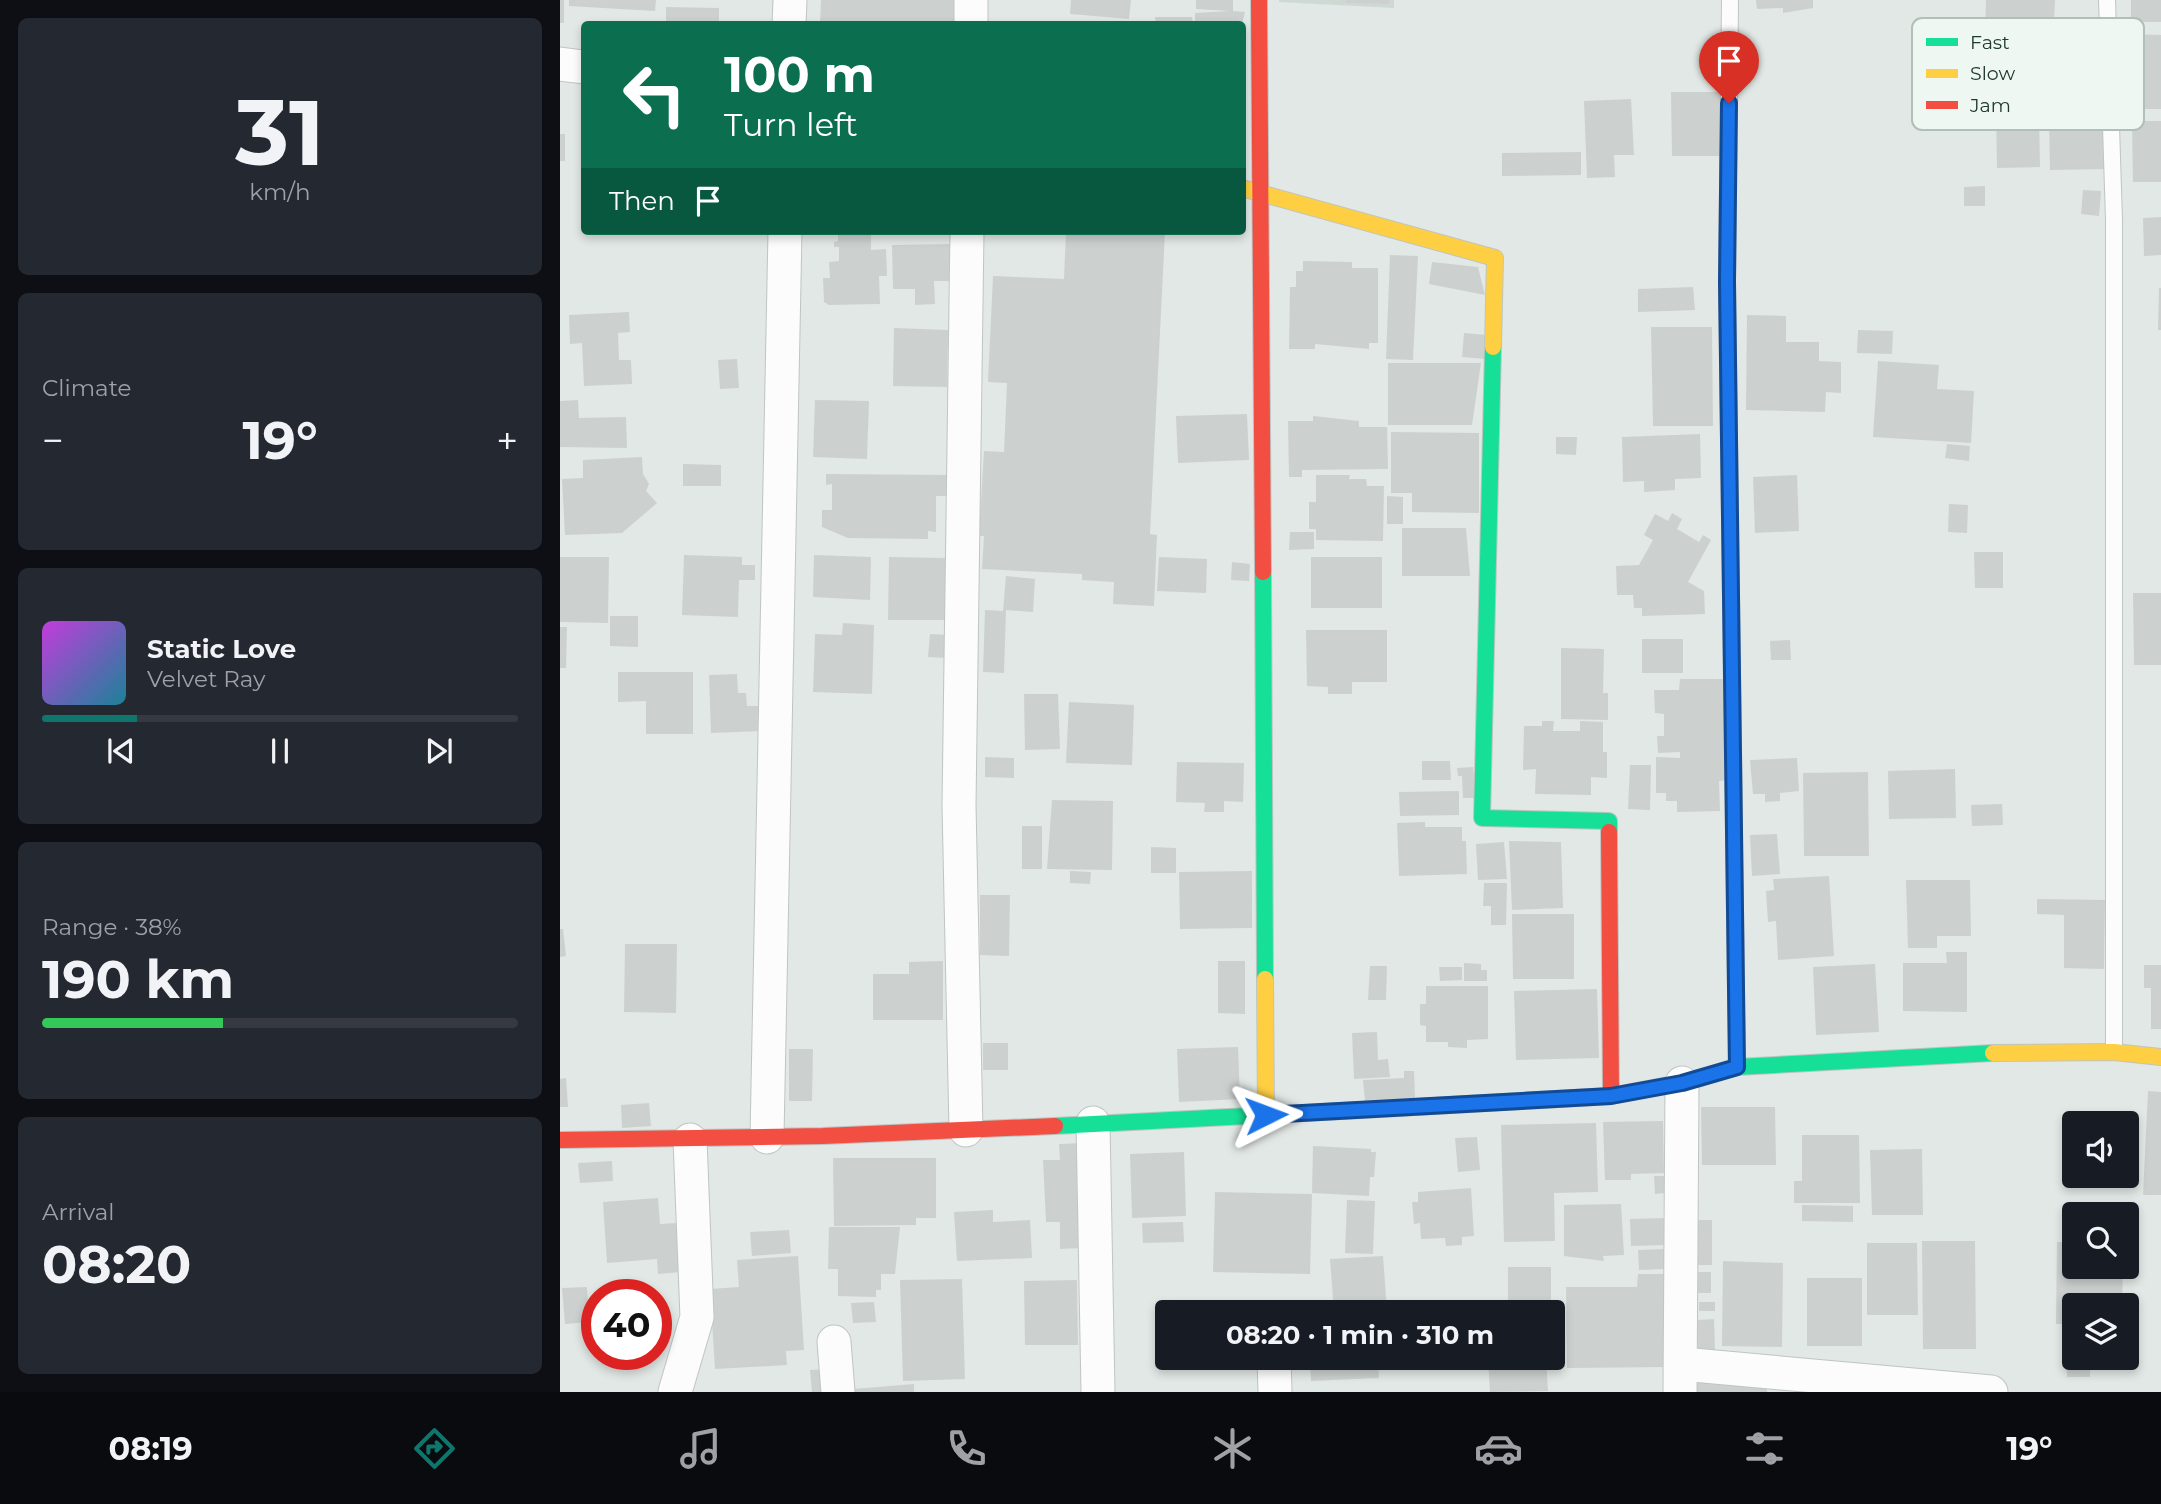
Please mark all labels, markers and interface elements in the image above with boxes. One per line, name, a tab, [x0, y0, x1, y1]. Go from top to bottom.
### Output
legend	[1912, 18, 2144, 130]
pin	[1699, 31, 1759, 103]
text: Fast	[1970, 31, 2010, 54]
icon: arrive	[1710, 42, 1748, 80]
text: 100 m	[724, 45, 875, 104]
icon: left	[609, 49, 700, 140]
text: Slow	[1970, 62, 2015, 85]
text: 31	[235, 77, 325, 188]
text: Jam	[1969, 94, 2011, 117]
text: Turn left	[724, 105, 858, 144]
text: km/h	[249, 178, 311, 206]
icon: arrive	[689, 182, 727, 220]
text: Then	[609, 185, 675, 217]
text: Climate	[42, 374, 131, 402]
text: 19°	[242, 409, 318, 472]
text: −	[42, 417, 64, 464]
text: +	[496, 417, 518, 464]
text: Static Love	[147, 633, 296, 665]
text: Velvet Ray	[147, 665, 265, 693]
icon: previous	[102, 732, 140, 770]
icon: pause	[261, 732, 299, 770]
icon: next	[420, 732, 458, 770]
text: Range · 38%	[42, 913, 182, 941]
text: 190 km	[42, 948, 234, 1011]
position arrow	[1229, 1078, 1303, 1152]
map controls	[2062, 1111, 2139, 1370]
button: sound	[2062, 1111, 2139, 1188]
text: Arrival	[42, 1198, 115, 1226]
button: search	[2062, 1202, 2139, 1279]
text: 08:20	[42, 1233, 191, 1296]
speed limit sign: 40	[581, 1279, 672, 1370]
button: layers	[2062, 1293, 2139, 1370]
text: 08:20 · 1 min · 310 m	[1226, 1319, 1494, 1351]
icon: directions	[410, 1424, 459, 1473]
icon: music	[676, 1424, 725, 1473]
icon: phone	[942, 1424, 991, 1473]
icon: climate	[1208, 1424, 1257, 1473]
icon: car	[1474, 1424, 1523, 1473]
icon: filters	[1740, 1424, 1789, 1473]
text: 08:19	[109, 1429, 193, 1468]
text: 19°	[2006, 1429, 2052, 1468]

